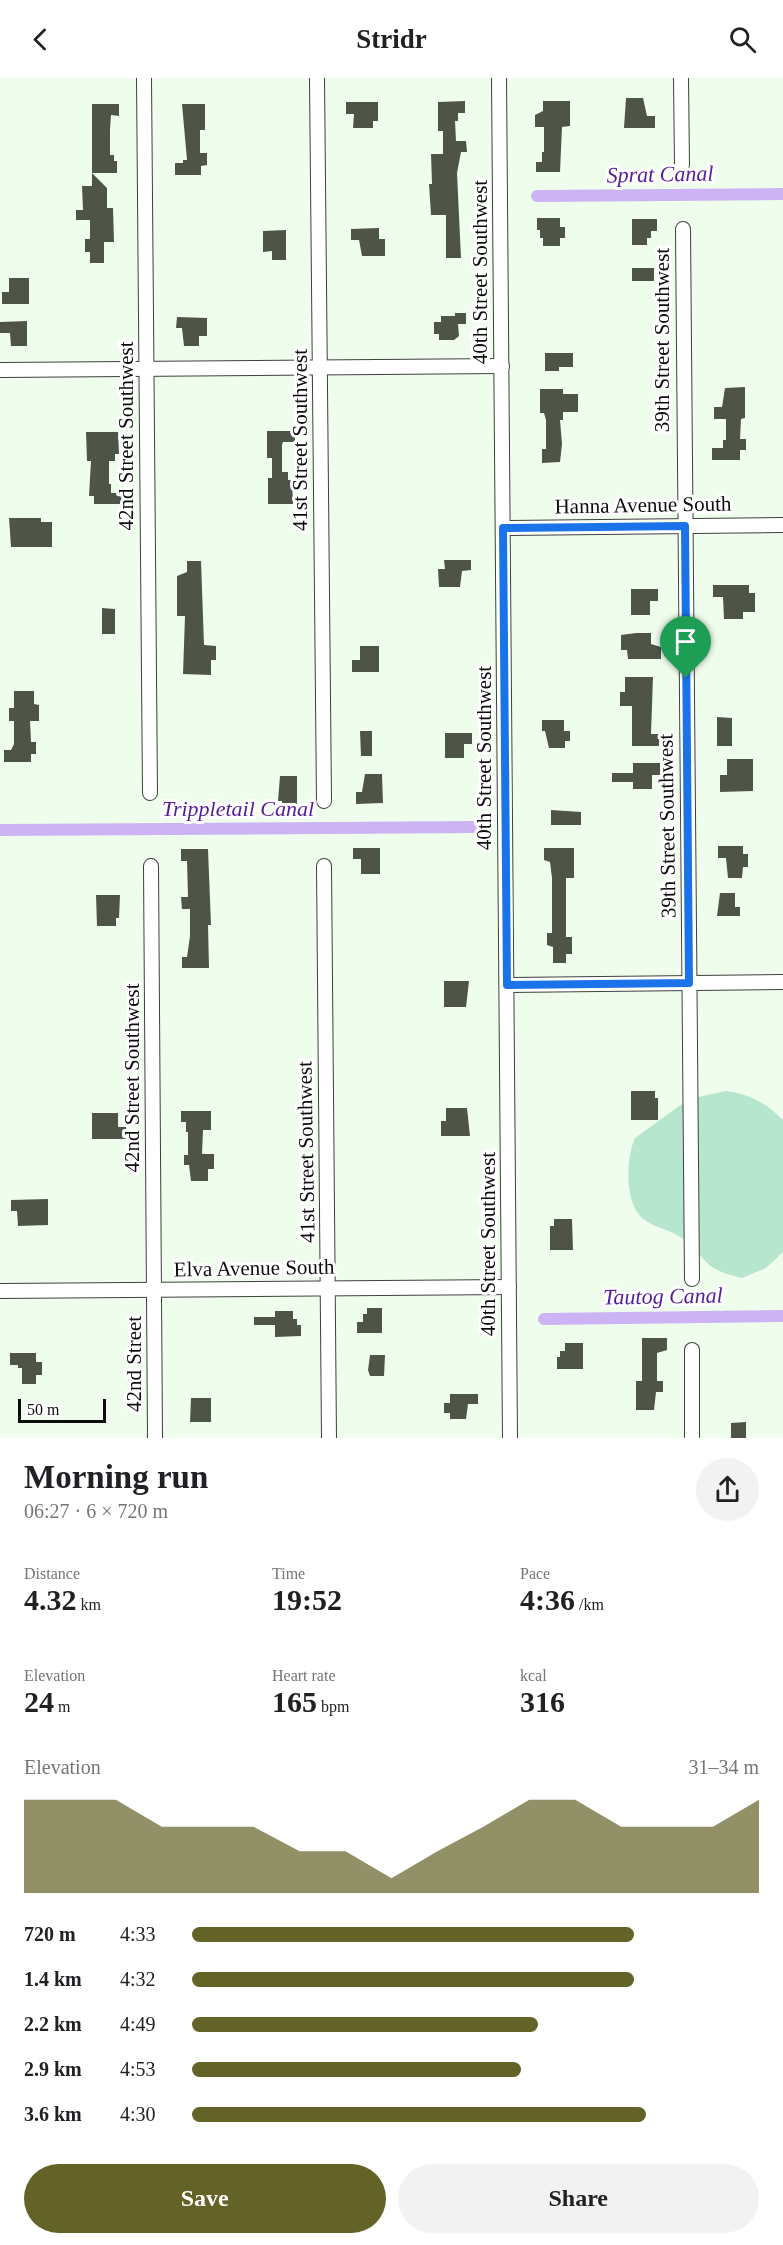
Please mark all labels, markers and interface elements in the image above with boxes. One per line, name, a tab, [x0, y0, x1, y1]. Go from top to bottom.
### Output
icon: back	[24, 23, 57, 56]
icon: search	[726, 23, 759, 56]
text: Stridr	[356, 24, 427, 54]
water label: Sprat Canal	[606, 161, 714, 187]
street label: 40th Street Southwest	[468, 180, 492, 364]
street label: 39th Street Southwest	[650, 248, 674, 432]
street label: 42nd Street Southwest	[114, 341, 138, 531]
street label: 41st Street Southwest	[288, 349, 312, 531]
street label: Hanna Avenue South	[554, 491, 732, 519]
pin	[660, 616, 711, 678]
icon: arrive	[669, 625, 702, 658]
street label: 40th Street Southwest	[472, 666, 496, 850]
street label: 39th Street Southwest	[653, 733, 681, 918]
water label: Trippletail Canal	[162, 796, 314, 821]
street label: 42nd Street Southwest	[120, 983, 144, 1173]
street label: 41st Street Southwest	[292, 1061, 320, 1243]
street label: 40th Street Southwest	[476, 1152, 500, 1336]
street label: Elva Avenue South	[174, 1255, 335, 1281]
water label: Tautog Canal	[603, 1282, 723, 1310]
street label: 42nd Street	[122, 1316, 146, 1412]
scale bar	[18, 1396, 106, 1424]
text: 50 m	[27, 1401, 59, 1418]
button: share	[696, 1458, 759, 1521]
text: Morning run	[24, 1459, 208, 1495]
text: 06:27 · 6 × 720 m	[24, 1500, 168, 1522]
text: Distance	[24, 1565, 80, 1582]
text: Time	[272, 1565, 305, 1582]
text: Pace	[520, 1565, 550, 1582]
text: 4.32	[24, 1583, 77, 1616]
text: 19:52	[272, 1583, 342, 1616]
text: 4:36	[520, 1583, 575, 1616]
text: km	[77, 1596, 101, 1613]
text: /km	[575, 1596, 604, 1613]
text: Elevation	[24, 1667, 85, 1684]
text: Heart rate	[272, 1667, 336, 1684]
text: kcal	[520, 1667, 547, 1684]
text: 24	[24, 1685, 54, 1718]
text: 165	[272, 1685, 317, 1718]
text: 316	[520, 1685, 565, 1718]
text: m	[54, 1698, 70, 1715]
text: bpm	[317, 1698, 349, 1715]
text: Elevation	[24, 1756, 101, 1778]
text: 31–34 m	[688, 1756, 759, 1778]
text: 720 m	[24, 1923, 76, 1945]
text: 4:33	[120, 1923, 156, 1945]
text: 1.4 km	[24, 1968, 82, 1990]
text: 4:32	[120, 1968, 156, 1990]
text: 2.2 km	[24, 2013, 82, 2035]
text: 4:49	[120, 2013, 156, 2035]
text: 2.9 km	[24, 2058, 82, 2080]
text: 4:53	[120, 2058, 156, 2080]
text: 3.6 km	[24, 2103, 82, 2125]
text: 4:30	[120, 2103, 156, 2125]
button: Save	[24, 2164, 386, 2233]
button: Share	[398, 2164, 759, 2233]

